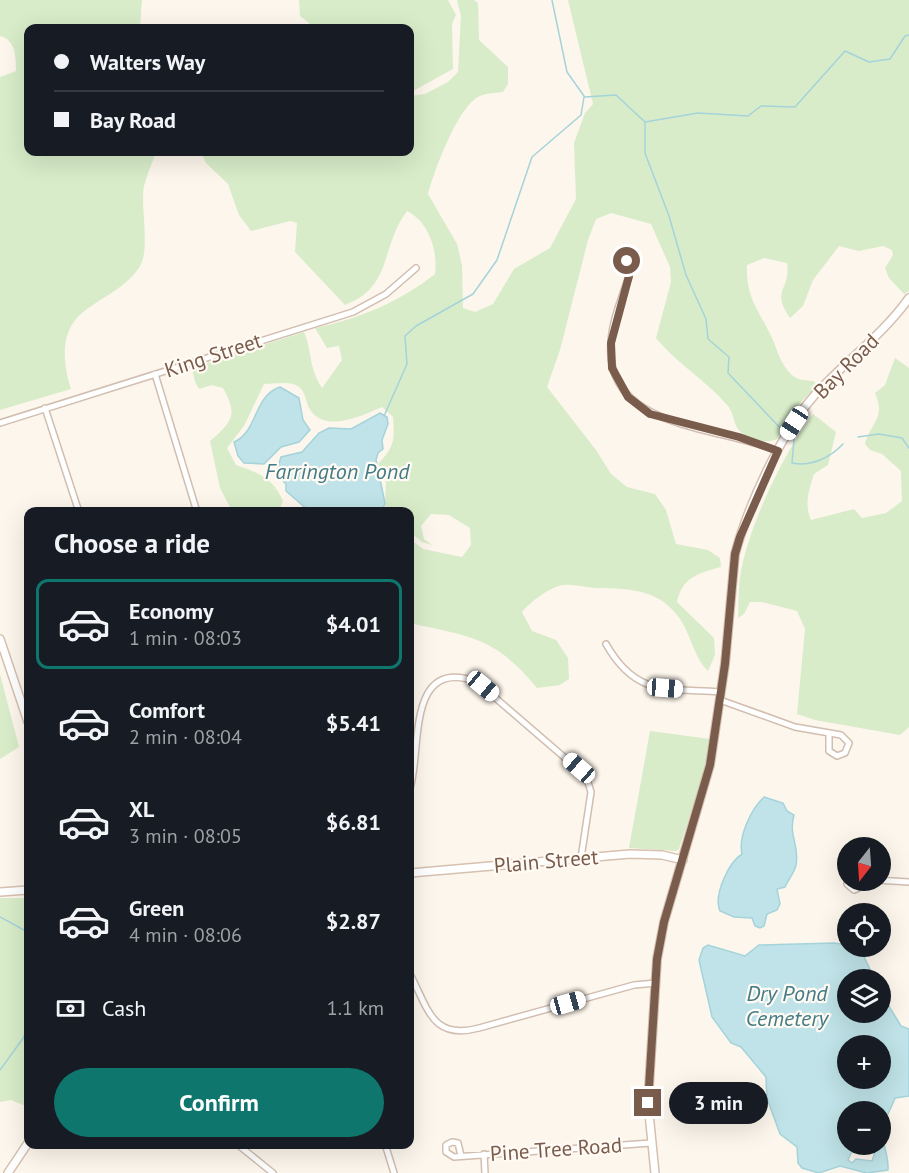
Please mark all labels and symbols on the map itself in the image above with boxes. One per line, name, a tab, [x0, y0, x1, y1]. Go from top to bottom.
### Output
route start	[613, 247, 640, 274]
street label: King Street	[161, 327, 265, 383]
street label: Bay Road	[808, 328, 884, 404]
car	[777, 403, 811, 443]
water label: Farrington Pond	[265, 457, 410, 485]
car	[463, 668, 503, 704]
car	[646, 678, 684, 698]
car	[560, 749, 598, 787]
north arrow	[837, 837, 891, 891]
street label: Plain Street	[493, 843, 599, 879]
water label: Dry Pond Cemetery	[746, 979, 829, 1032]
car	[548, 989, 588, 1017]
callout: 3 min	[669, 1082, 768, 1124]
route end	[634, 1089, 661, 1116]
street label: Pine Tree Road	[489, 1131, 623, 1167]

